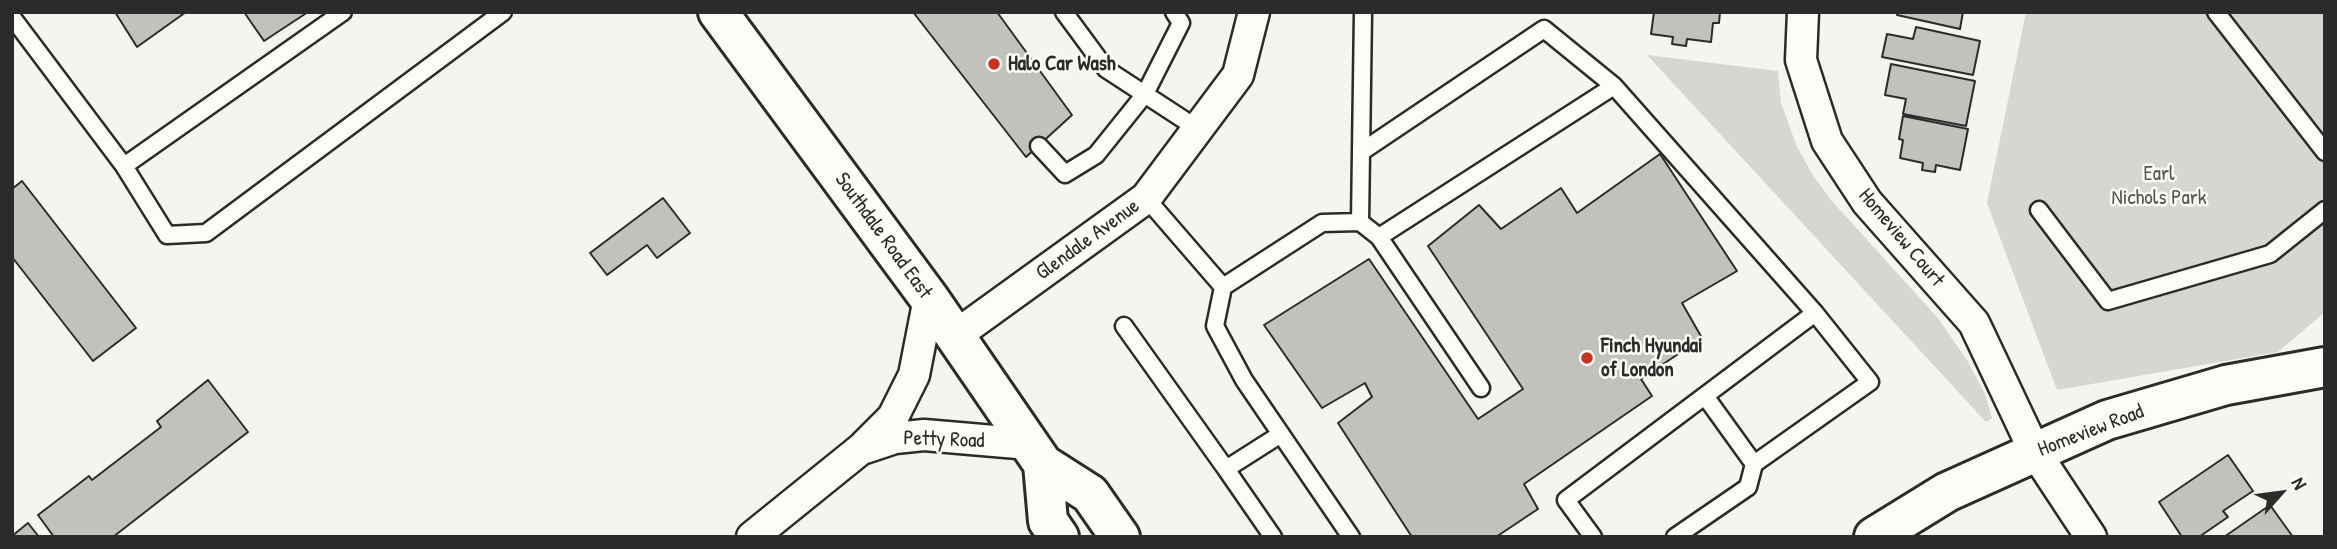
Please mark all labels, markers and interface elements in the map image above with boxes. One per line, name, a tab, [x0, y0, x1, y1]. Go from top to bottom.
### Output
place label: Halo Car Wash	[1008, 51, 1116, 77]
marker: Halo Car Wash	[986, 56, 1002, 72]
park label: Earl Nichols Park	[2112, 161, 2206, 211]
street label: Southdale Road East	[829, 168, 937, 304]
street label: Homeview Court	[1853, 184, 1949, 292]
street label: Glendale Avenue	[1031, 194, 1145, 286]
place label: Finch Hyundai of London	[1601, 333, 1703, 383]
marker: Finch Hyundai of London	[1579, 350, 1595, 366]
street label: Homeview Road	[2035, 399, 2147, 463]
street label: Petty Road	[903, 426, 985, 454]
north arrow	[2246, 458, 2316, 528]
text: N	[2286, 473, 2313, 494]

